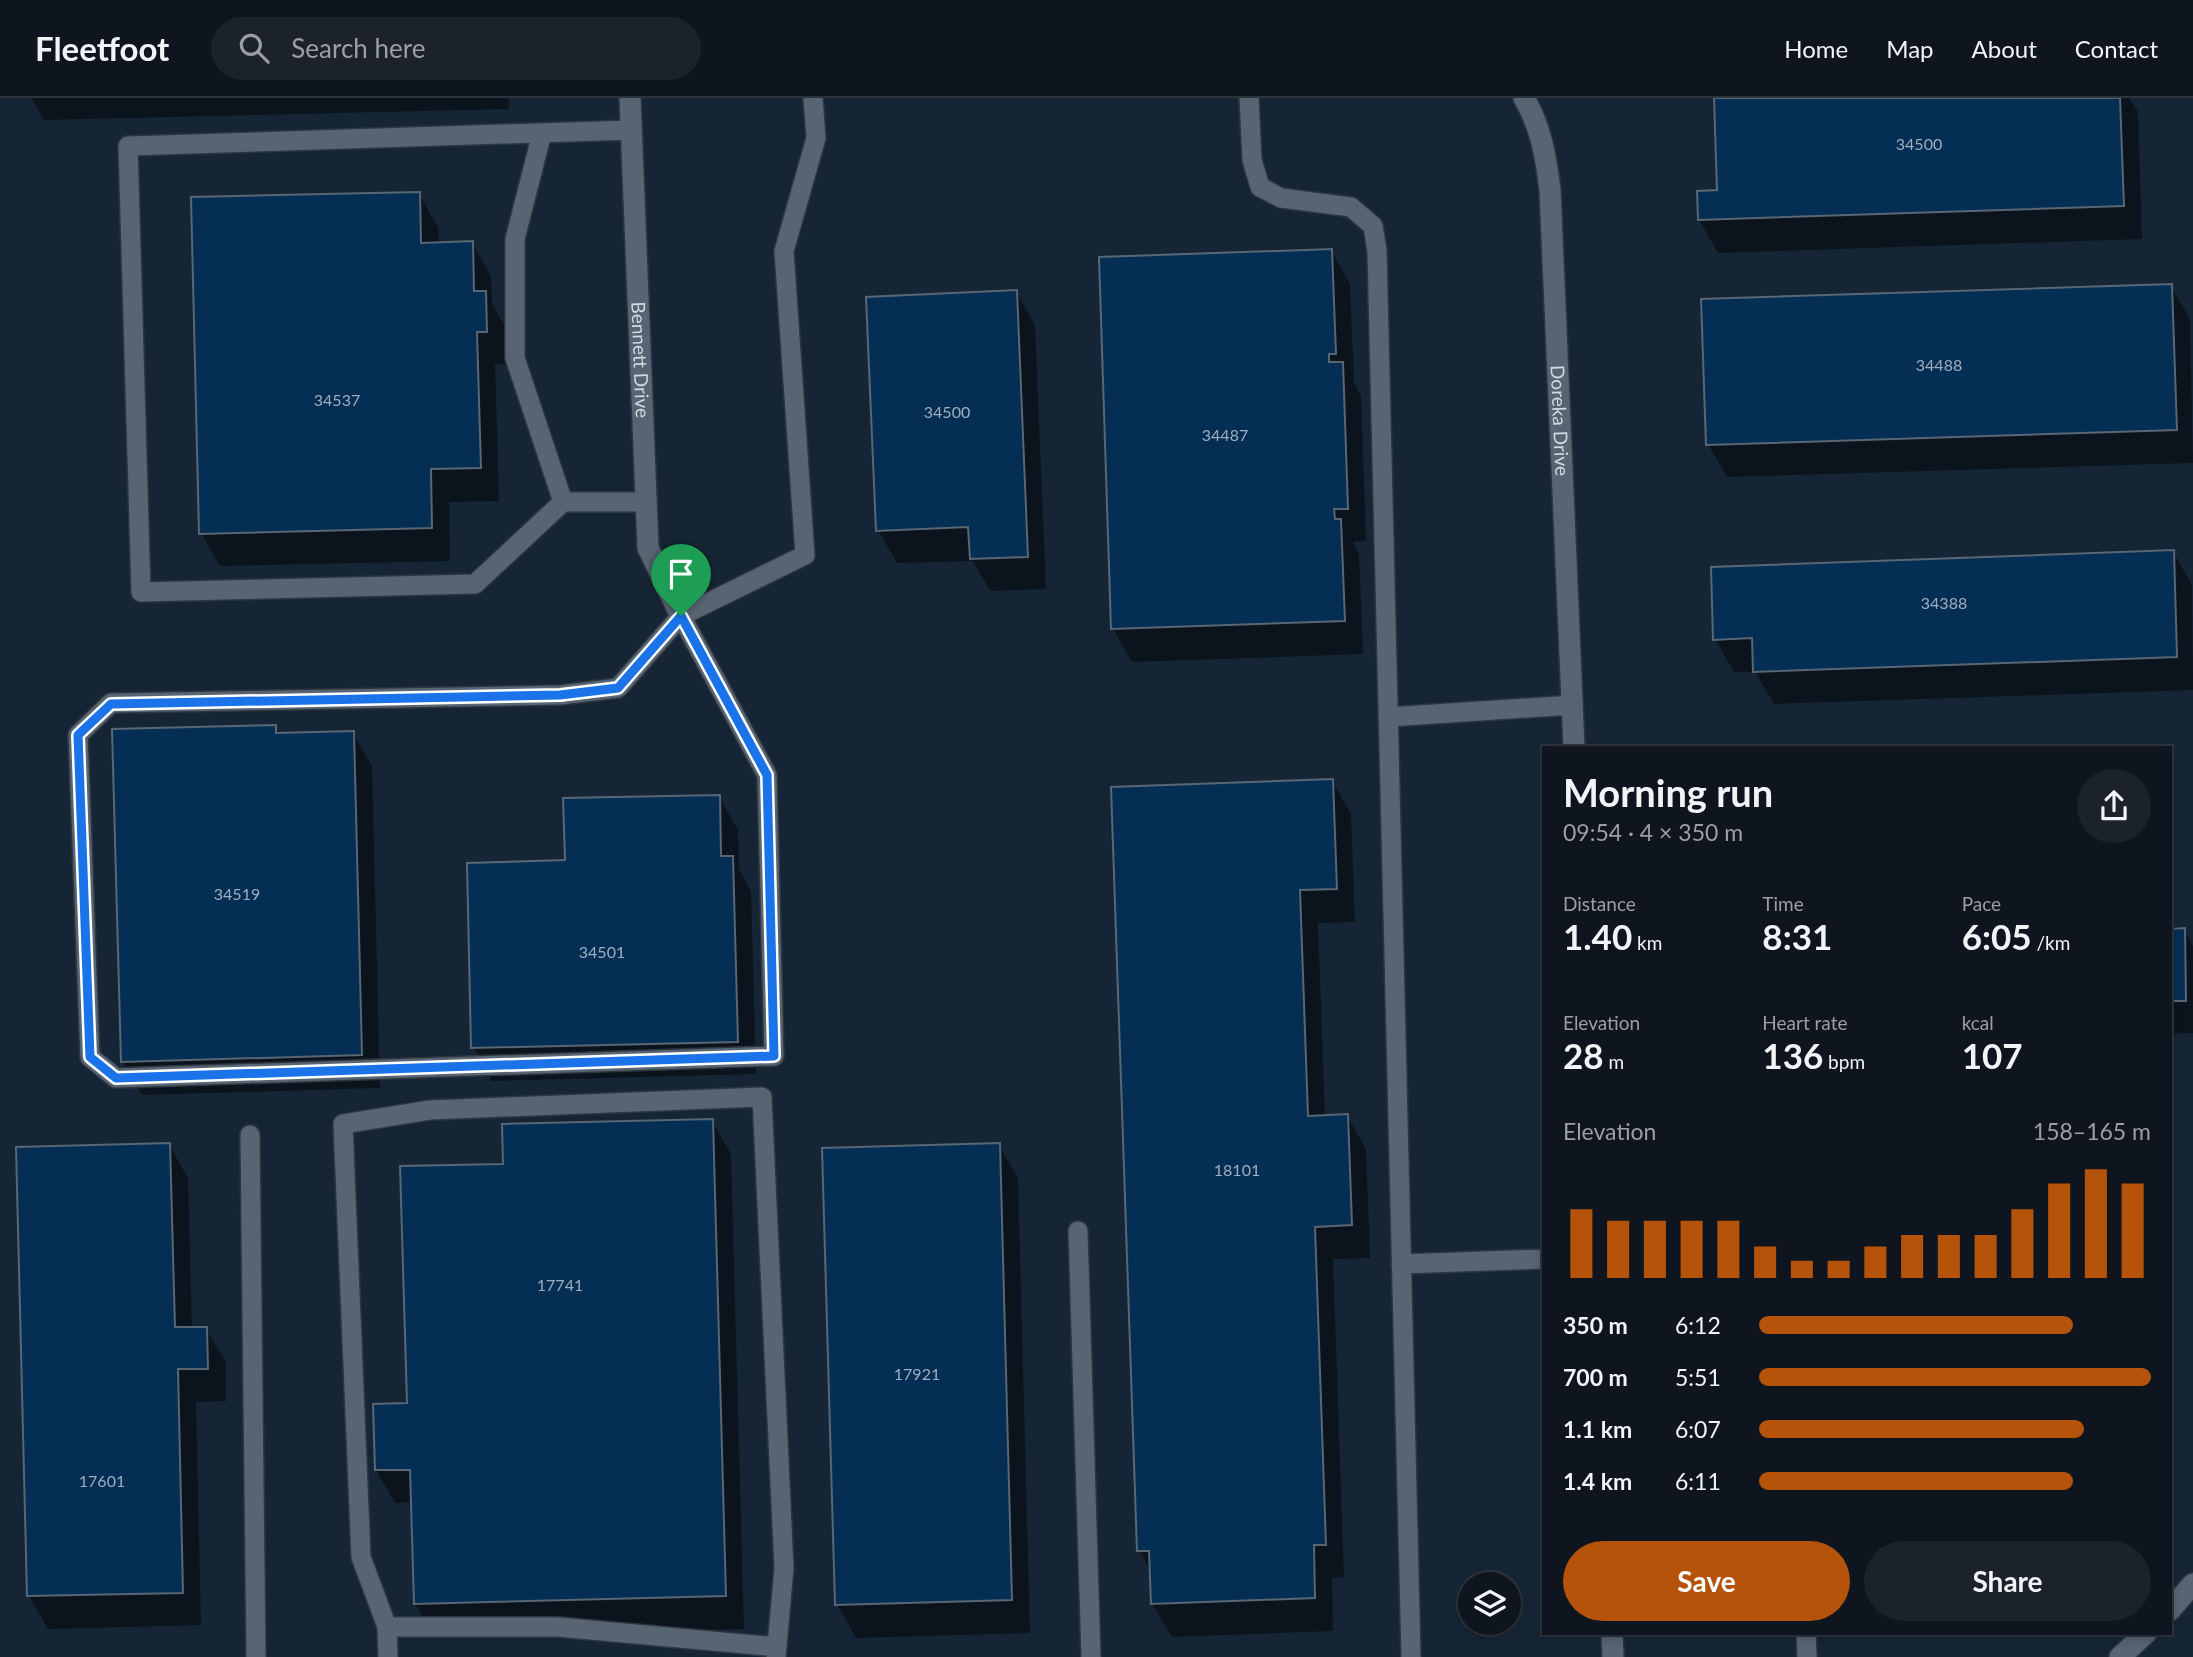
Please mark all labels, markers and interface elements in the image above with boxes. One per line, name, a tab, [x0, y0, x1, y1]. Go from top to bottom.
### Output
search box	[211, 17, 701, 80]
text: Fleetfoot	[35, 28, 169, 68]
icon: search	[235, 29, 273, 67]
text: Search here	[291, 32, 425, 64]
text: Home	[1784, 34, 1848, 63]
text: Map	[1886, 34, 1934, 63]
text: About	[1972, 34, 2037, 63]
text: Contact	[2075, 34, 2158, 63]
house number: 34500	[1896, 134, 1942, 153]
street label: Bennett Drive	[627, 301, 655, 418]
house number: 34488	[1916, 355, 1962, 374]
street label: Doreka Drive	[1547, 364, 1574, 476]
house number: 34537	[314, 390, 360, 409]
house number: 34500	[924, 402, 970, 421]
house number: 34487	[1202, 425, 1248, 444]
pin	[651, 544, 711, 616]
icon: arrive	[662, 555, 700, 593]
house number: 34388	[1921, 593, 1967, 612]
text: Morning run	[1563, 769, 1773, 815]
button: share	[2077, 769, 2151, 843]
text: 09:54 · 4 × 350 m	[1563, 818, 1743, 846]
house number: 34519	[214, 884, 260, 903]
text: Distance	[1563, 892, 1636, 915]
text: Time	[1762, 892, 1804, 915]
text: Pace	[1962, 892, 2001, 915]
text: 1.40	[1563, 915, 1632, 957]
text: 8:31	[1762, 915, 1832, 957]
text: 6:05	[1962, 915, 2032, 957]
text: km	[1632, 931, 1662, 954]
text: /km	[2032, 931, 2070, 954]
house number: 34501	[579, 942, 625, 961]
text: Elevation	[1563, 1011, 1640, 1034]
text: Heart rate	[1762, 1011, 1848, 1034]
text: kcal	[1962, 1011, 1994, 1034]
text: 28	[1563, 1034, 1604, 1076]
text: 136	[1762, 1034, 1823, 1076]
text: 107	[1962, 1034, 2023, 1076]
text: m	[1604, 1050, 1624, 1073]
text: bpm	[1823, 1050, 1865, 1073]
text: Elevation	[1563, 1117, 1656, 1145]
text: 158–165 m	[2033, 1117, 2151, 1145]
house number: 18101	[1214, 1160, 1260, 1179]
house number: 17741	[537, 1275, 583, 1294]
text: 350 m	[1563, 1311, 1628, 1339]
text: 6:12	[1675, 1311, 1721, 1339]
text: 700 m	[1563, 1363, 1628, 1391]
text: 5:51	[1675, 1363, 1721, 1391]
house number: 17921	[894, 1364, 940, 1383]
text: 1.1 km	[1563, 1415, 1632, 1443]
text: 6:07	[1675, 1415, 1721, 1443]
text: 1.4 km	[1563, 1467, 1632, 1495]
text: 6:11	[1675, 1467, 1721, 1495]
house number: 17601	[79, 1471, 125, 1490]
button: Save	[1563, 1541, 1850, 1621]
button: Share	[1864, 1541, 2151, 1621]
map controls	[1458, 1572, 1521, 1635]
button: layers	[1458, 1572, 1521, 1635]

